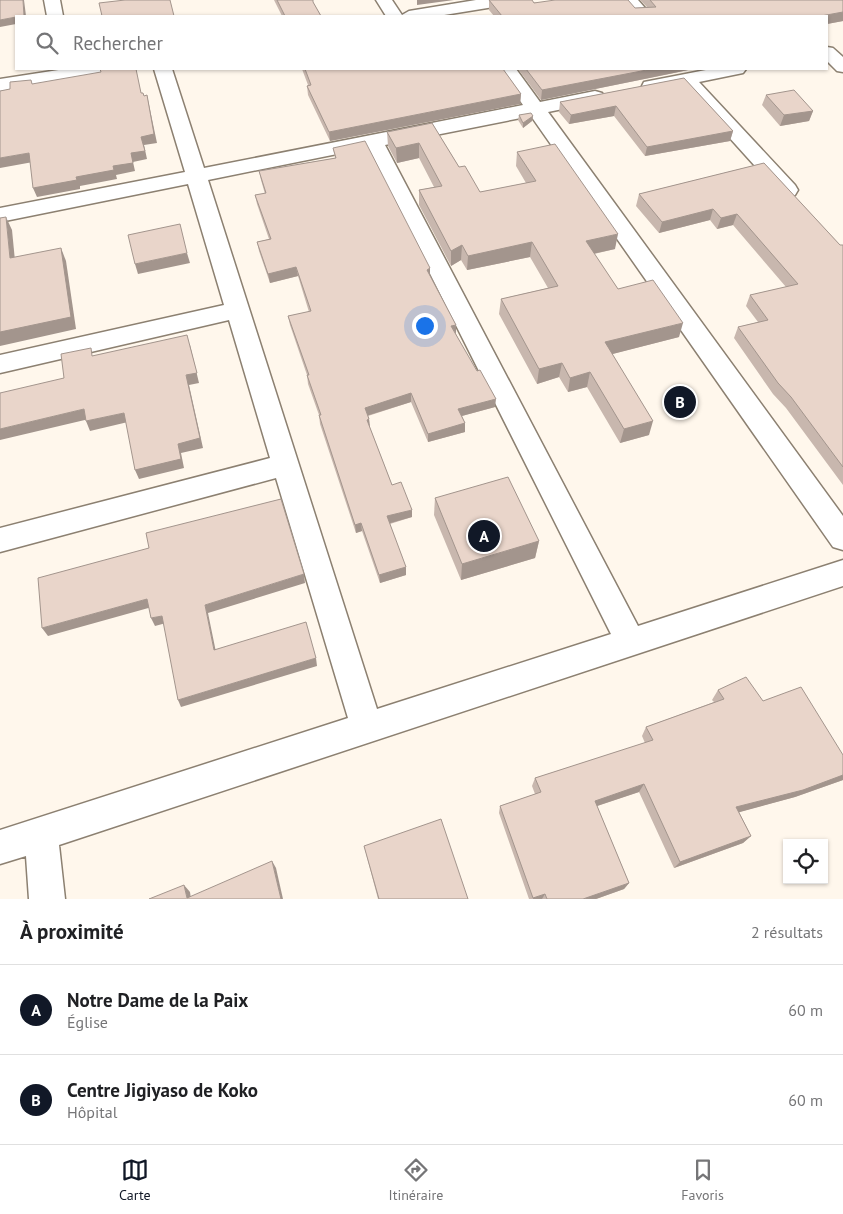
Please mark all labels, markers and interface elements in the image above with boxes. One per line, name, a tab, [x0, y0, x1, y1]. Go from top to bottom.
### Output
search box	[15, 15, 828, 70]
icon: search	[33, 29, 61, 57]
text: Rechercher	[73, 31, 163, 55]
your location	[412, 313, 438, 339]
pin: B	[664, 383, 696, 421]
pin: A	[468, 517, 500, 555]
map controls	[783, 839, 828, 884]
button: locate	[783, 839, 828, 884]
text: À proximité	[20, 918, 124, 945]
text: 2 résultats	[751, 922, 823, 942]
text: Notre Dame de la Paix	[67, 988, 248, 1012]
text: A	[31, 1000, 41, 1020]
text: 60 m	[788, 1000, 823, 1020]
text: Église	[67, 1012, 108, 1032]
text: Centre Jigiyaso de Koko	[67, 1078, 258, 1102]
text: B	[31, 1090, 41, 1110]
text: 60 m	[788, 1090, 823, 1110]
text: Hôpital	[67, 1102, 117, 1122]
tab: Carte	[119, 1156, 151, 1204]
tab: Itinéraire	[389, 1156, 443, 1204]
tab: Favoris	[681, 1156, 724, 1204]

